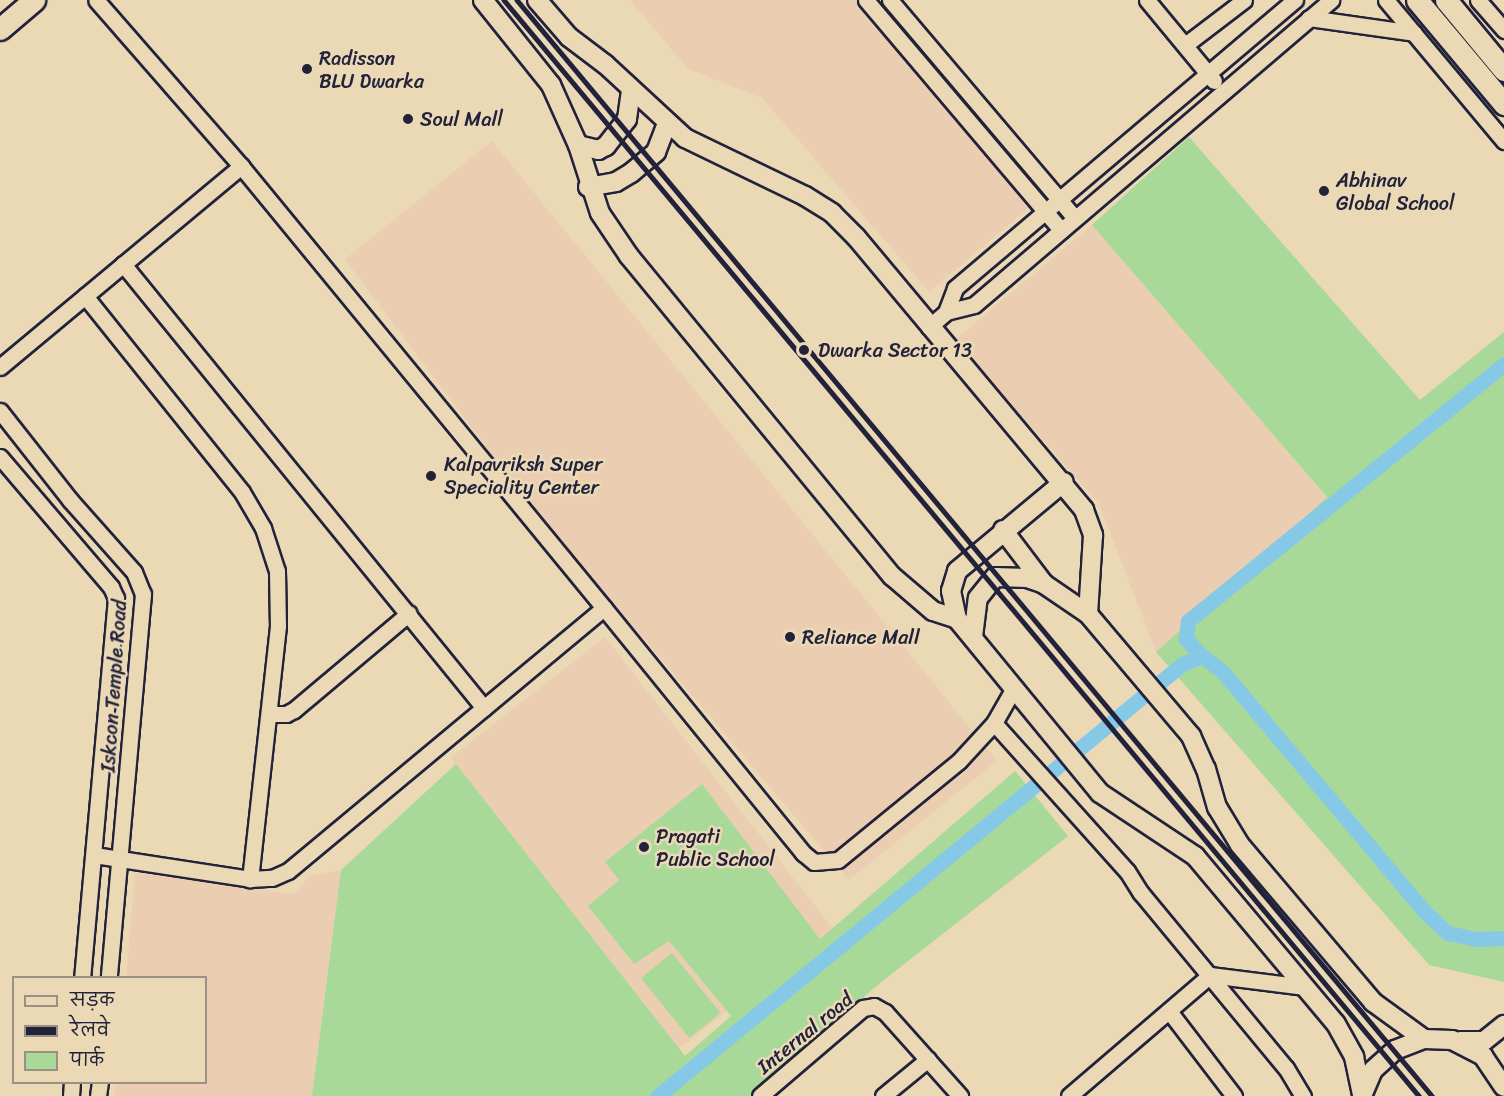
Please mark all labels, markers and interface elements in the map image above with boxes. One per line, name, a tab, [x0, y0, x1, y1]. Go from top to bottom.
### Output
place label: Radisson BLU Dwarka	[319, 46, 424, 93]
marker: Radisson BLU Dwarka	[300, 62, 314, 76]
place label: Soul Mall	[420, 107, 502, 131]
marker: Soul Mall	[401, 112, 415, 126]
place label: Abhinav Global School	[1336, 168, 1455, 215]
marker: Abhinav Global School	[1317, 184, 1331, 198]
place label: Dwarka Sector 13	[818, 338, 973, 362]
marker: Dwarka Sector 13	[795, 341, 813, 359]
place label: Kalpavriksh Super Speciality Center	[444, 452, 602, 499]
marker: Kalpavriksh Super Speciality Center	[422, 467, 440, 485]
street label: Iskcon Temple Road	[96, 599, 132, 773]
place label: Reliance Mall	[802, 625, 920, 649]
marker: Reliance Mall	[783, 630, 797, 644]
place label: Pragati Public School	[656, 824, 775, 871]
marker: Pragati Public School	[637, 840, 651, 854]
legend	[12, 976, 207, 1084]
text: सड़क	[70, 984, 114, 1016]
street label: Internal road	[752, 987, 858, 1079]
text: रेलवे	[70, 1014, 110, 1046]
text: पार्क	[70, 1044, 104, 1076]

